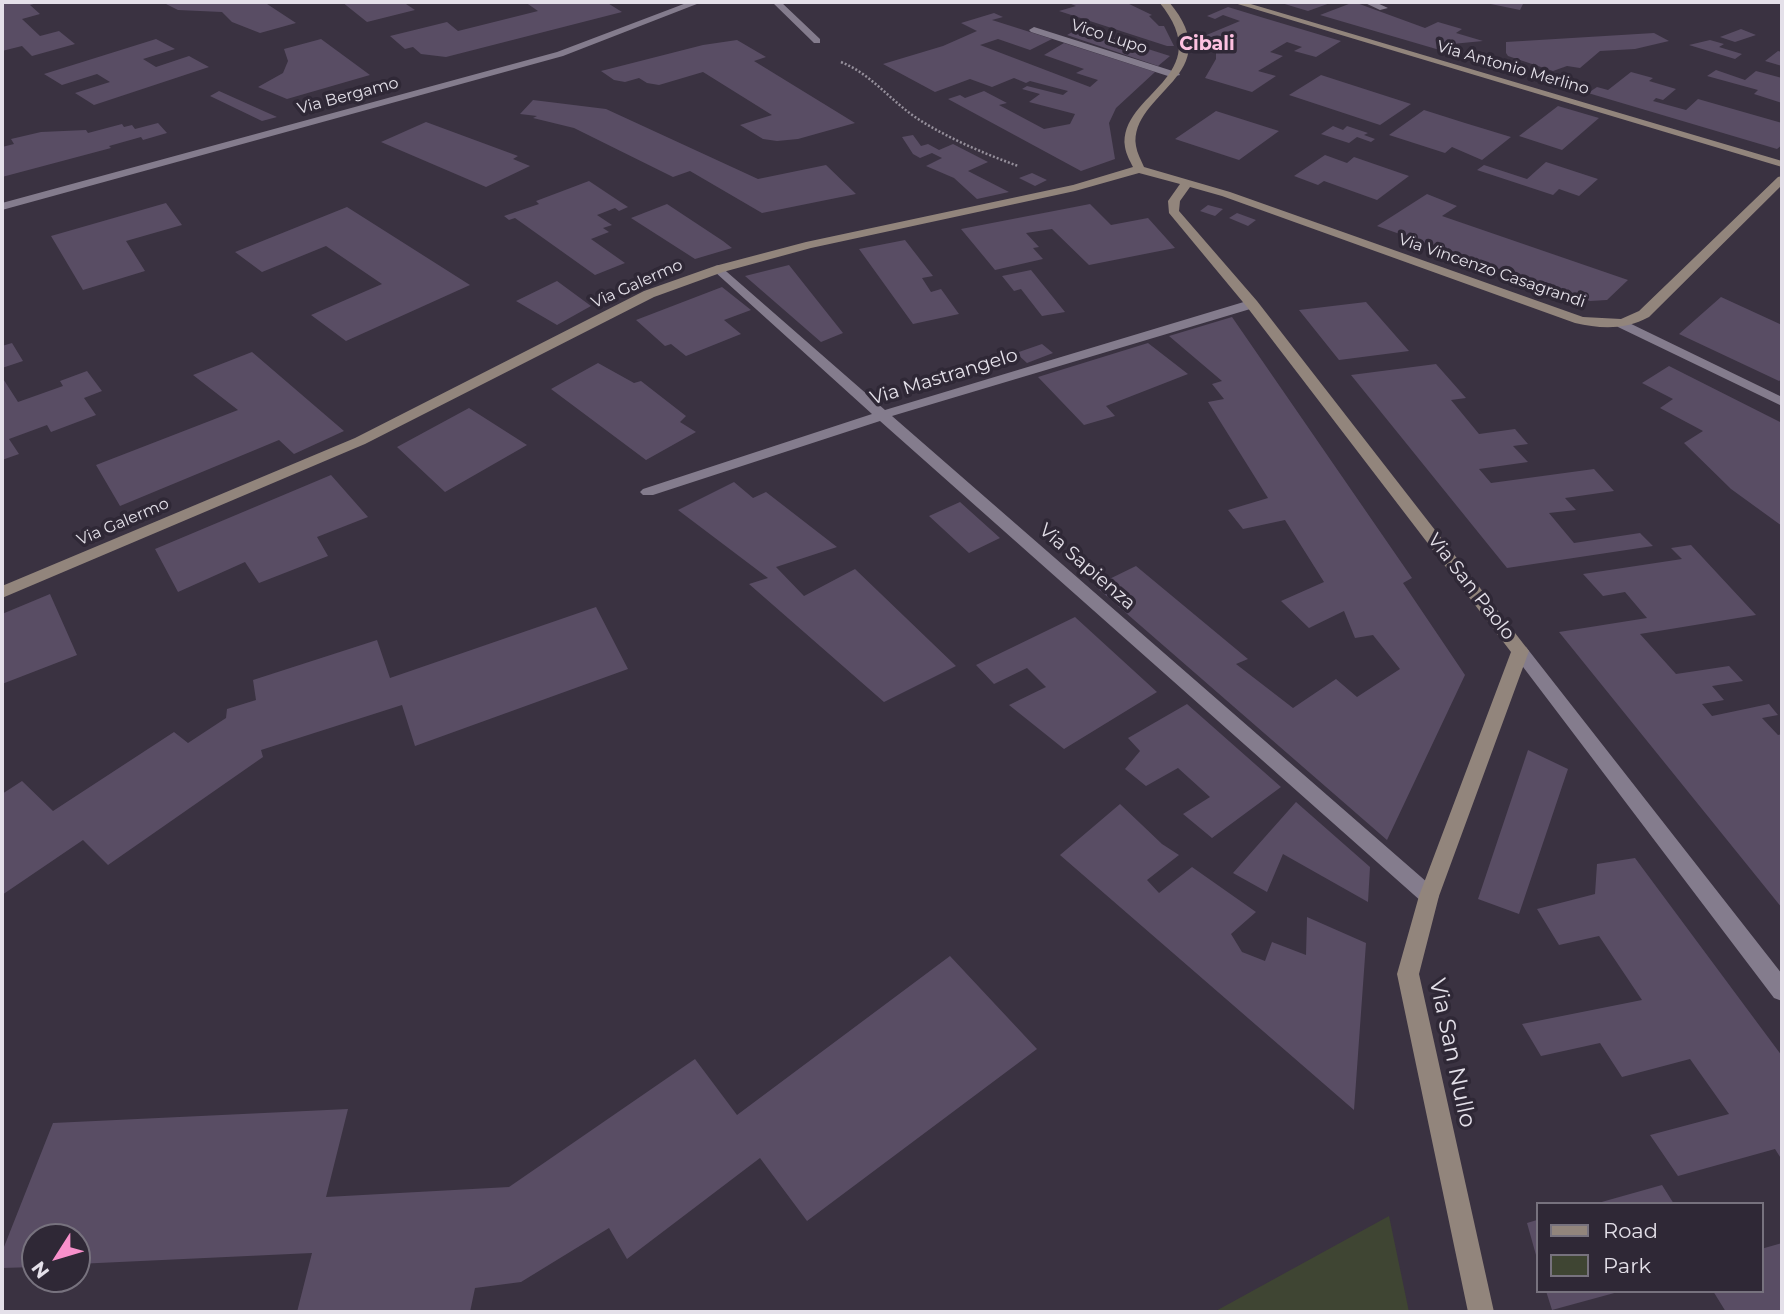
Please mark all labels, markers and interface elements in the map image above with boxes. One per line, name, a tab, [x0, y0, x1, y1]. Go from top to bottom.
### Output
street label: Vico Lupo	[1068, 16, 1150, 58]
district label: Cibali	[1179, 33, 1235, 55]
street label: Via Antonio Merlino	[1435, 37, 1591, 99]
street label: Via Bergamo	[295, 73, 401, 119]
street label: Via Vincenzo Casagrandi	[1396, 230, 1588, 312]
street label: Via Galermo	[588, 255, 686, 313]
street label: Via Mastrangelo	[868, 344, 1020, 410]
street label: Via Galermo	[74, 494, 172, 550]
street label: Via Sapienza	[1034, 519, 1140, 615]
street label: Via San Paolo	[1422, 529, 1520, 645]
street label: Via San Nullo	[1423, 976, 1481, 1130]
legend	[1536, 1202, 1763, 1293]
text: Road	[1603, 1218, 1658, 1243]
north arrow	[21, 1223, 91, 1293]
text: Park	[1603, 1253, 1651, 1278]
text: N	[27, 1257, 54, 1283]

